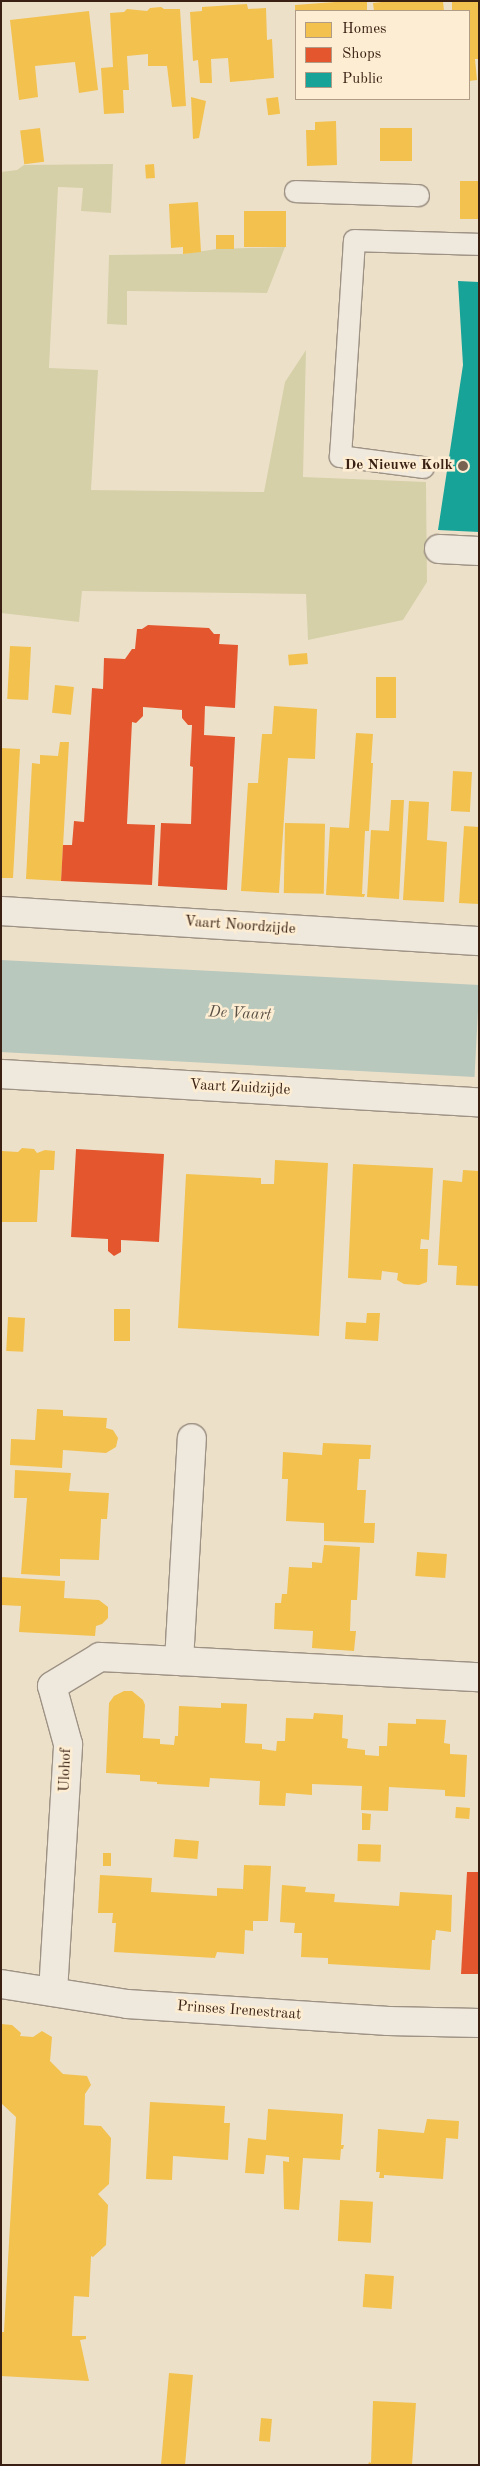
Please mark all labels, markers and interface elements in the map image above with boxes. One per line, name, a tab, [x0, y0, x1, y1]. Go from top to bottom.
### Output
legend	[295, 10, 470, 100]
text: Homes	[342, 22, 387, 37]
text: Shops	[342, 47, 381, 62]
text: Public	[342, 72, 383, 87]
place label: De Nieuwe Kolk	[344, 457, 453, 475]
marker: De Nieuwe Kolk	[457, 460, 469, 472]
street label: Vaart Noordzijde	[184, 913, 296, 939]
water label: De Vaart	[208, 1003, 272, 1025]
street label: Vaart Zuidzijde	[189, 1076, 291, 1100]
street label: Ulohof	[56, 1748, 76, 1792]
street label: Prinses Irenestraat	[176, 1998, 302, 2024]

